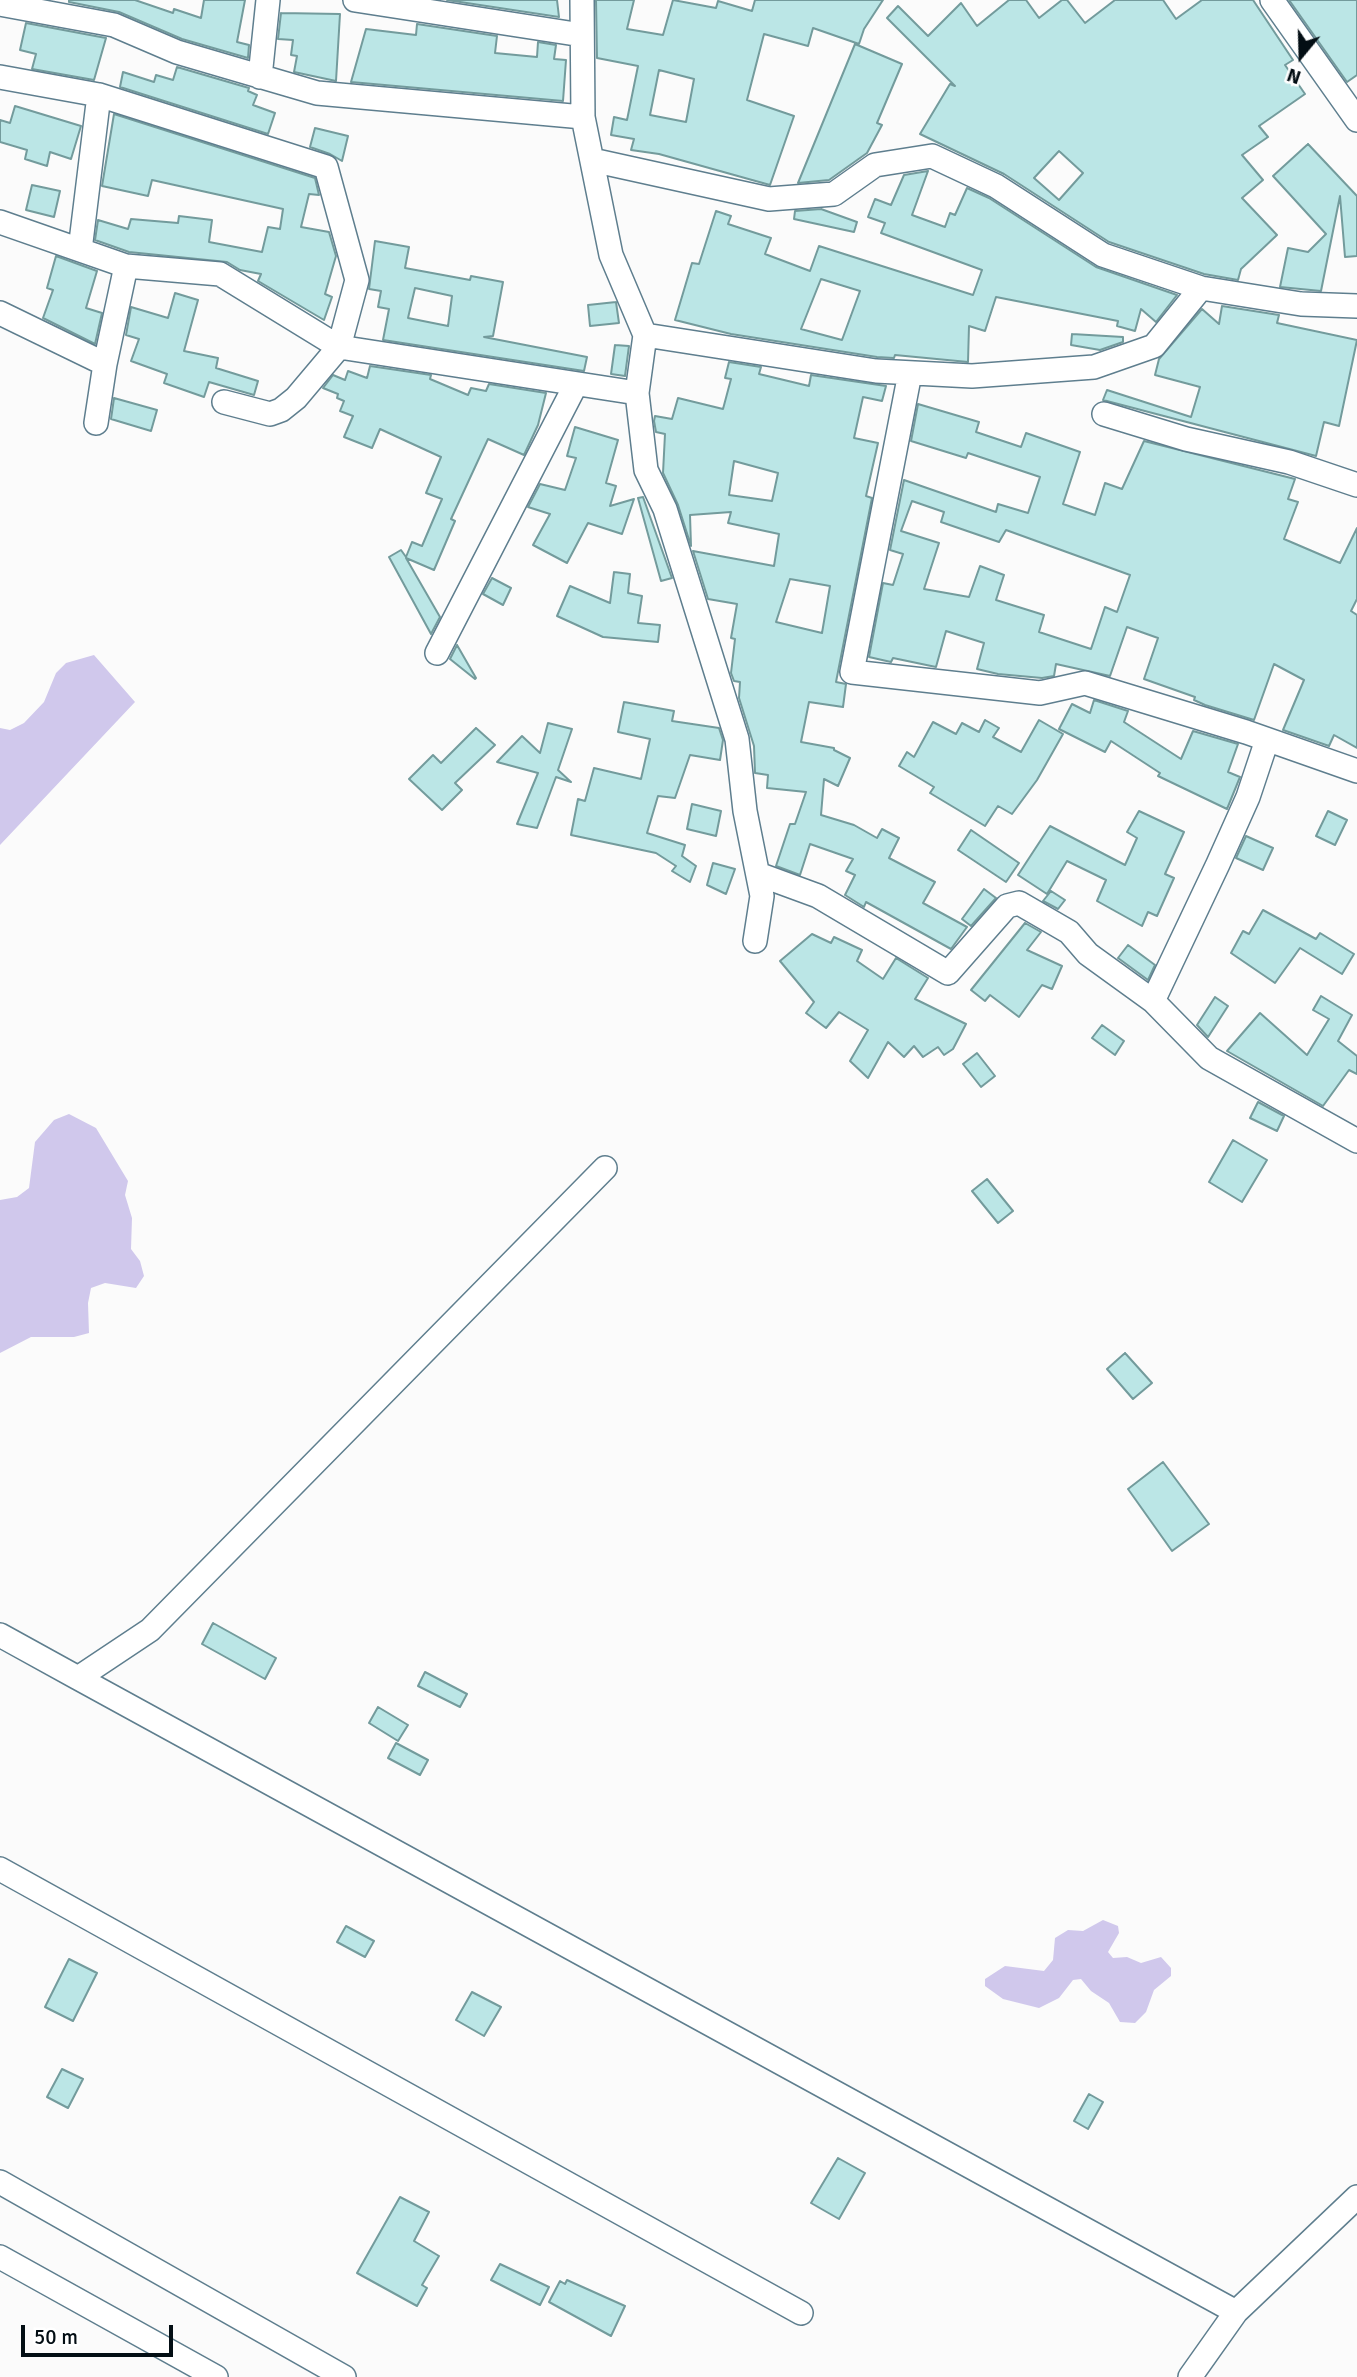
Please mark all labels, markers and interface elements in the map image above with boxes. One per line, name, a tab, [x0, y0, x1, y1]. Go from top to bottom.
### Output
north arrow	[1266, 21, 1336, 91]
text: N	[1284, 62, 1304, 89]
scale bar	[24, 2310, 177, 2354]
text: 50 m	[34, 2324, 78, 2350]

